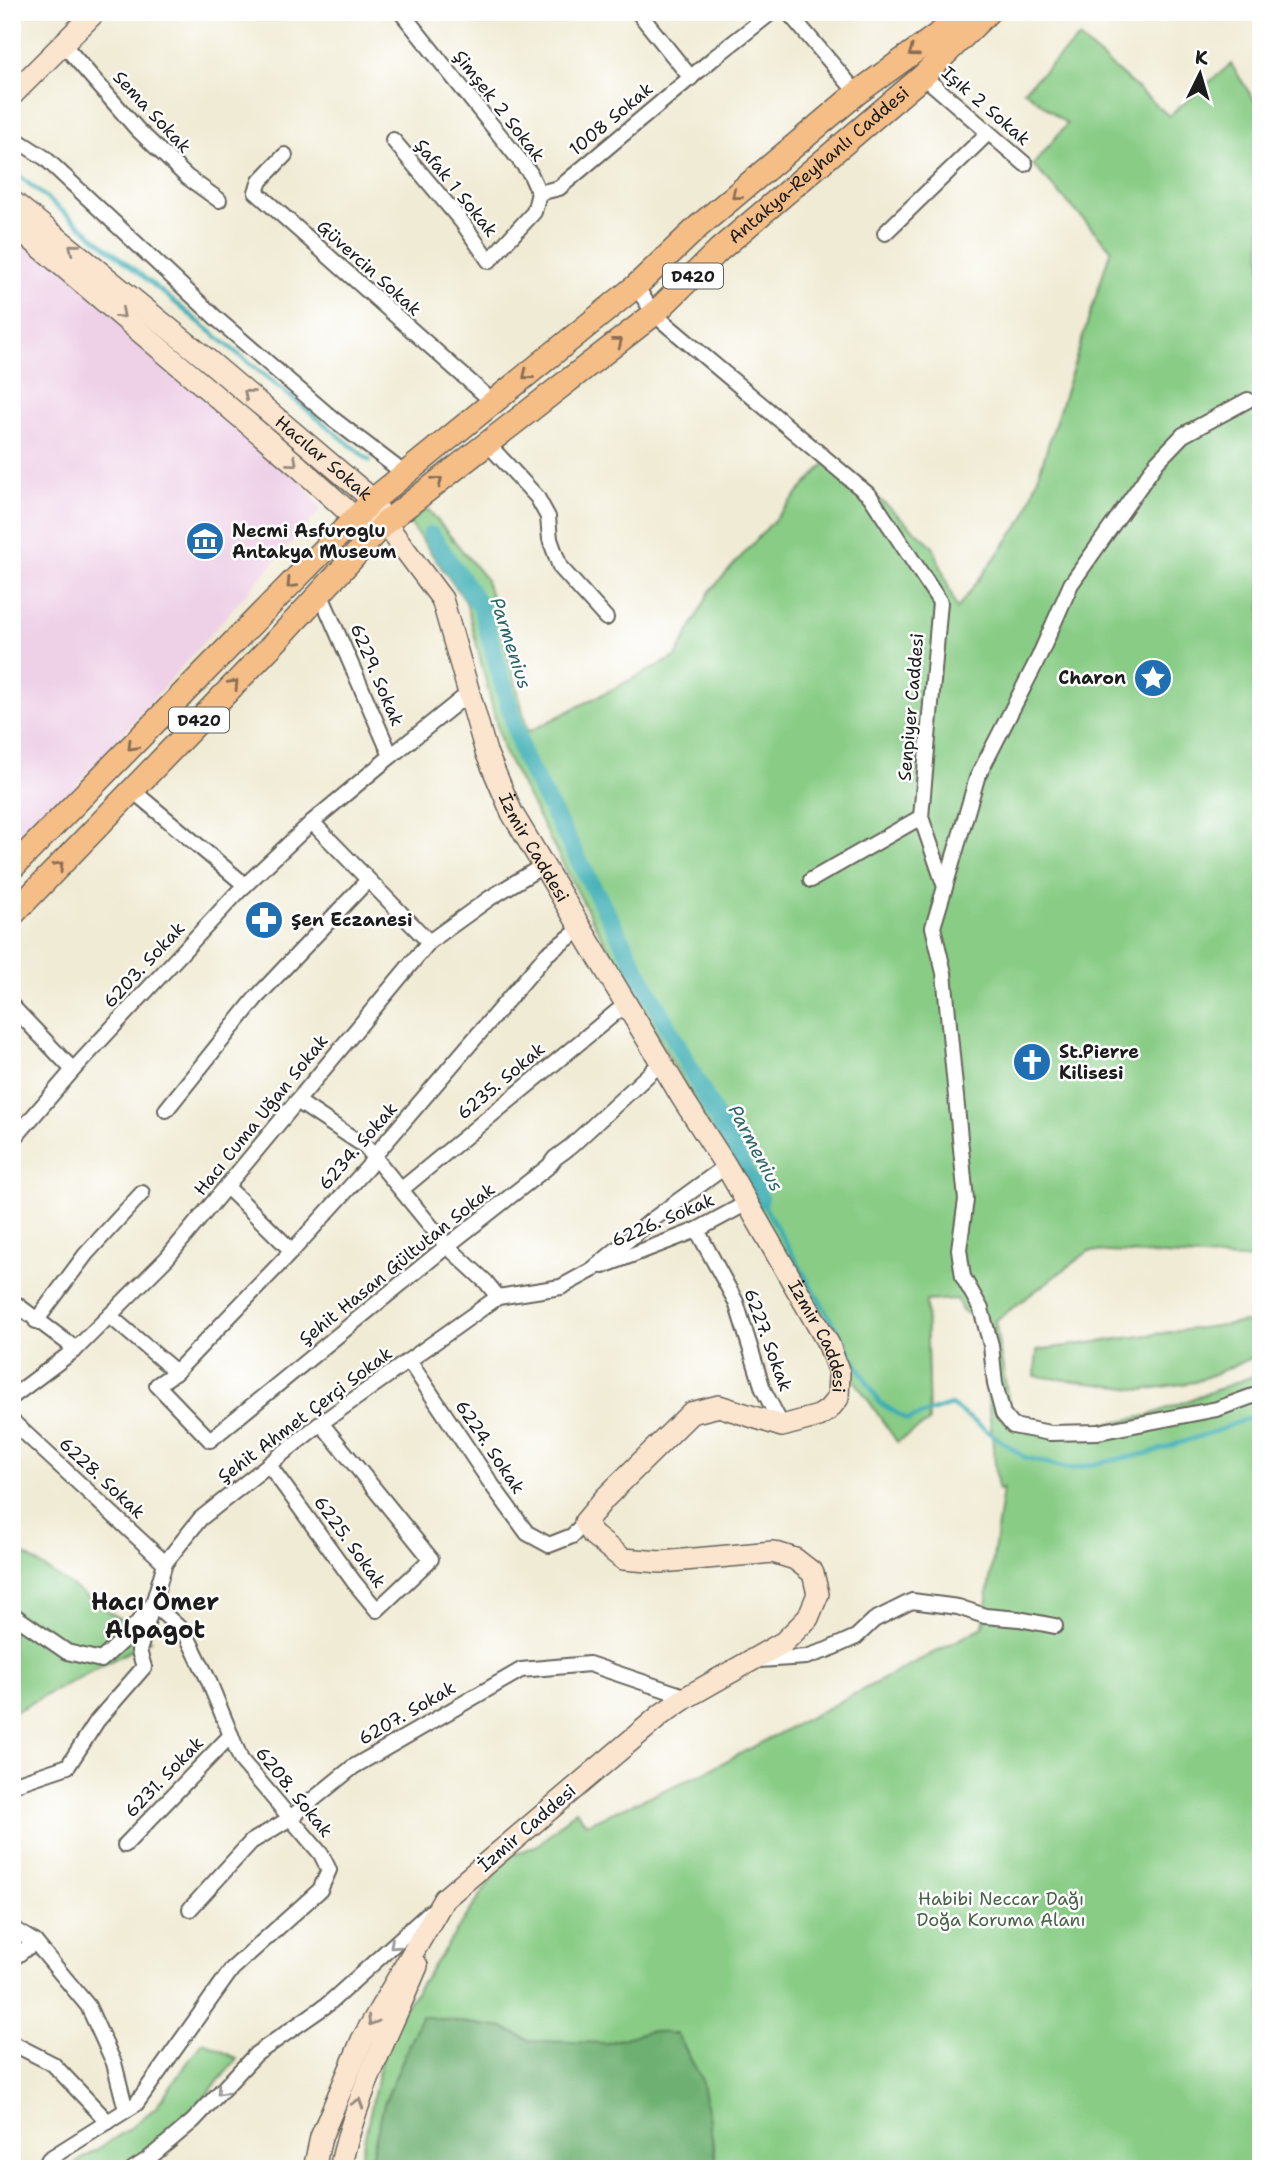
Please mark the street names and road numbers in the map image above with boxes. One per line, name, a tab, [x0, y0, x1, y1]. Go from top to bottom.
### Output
street label: Şimşek 2 Sokak	[448, 45, 550, 167]
street label: Işık 2 Sokak	[937, 61, 1035, 151]
street label: Sema Sokak	[108, 66, 196, 158]
street label: 1008 Sokak	[564, 77, 658, 161]
street label: Antakya-Reyhanlı Caddesi	[723, 81, 914, 249]
street label: Şafak 1 Sokak	[409, 134, 503, 242]
street label: Güvercin Sokak	[312, 215, 426, 321]
road number: D420	[663, 264, 723, 288]
street label: Hacılar Sokak	[270, 410, 377, 506]
street label: 6229. Sokak	[345, 620, 409, 730]
street label: Senpiyer Caddesi	[893, 632, 929, 782]
road number: D420	[169, 708, 229, 733]
street label: İzmir Caddesi	[493, 789, 575, 907]
street label: 6203. Sokak	[98, 917, 190, 1013]
street label: Hacı Cuma Uğan Sokak	[189, 1029, 333, 1201]
street label: 6235. Sokak	[452, 1037, 550, 1125]
street label: 6234. Sokak	[313, 1097, 403, 1195]
street label: Şehit Hasan Gültutan Sokak	[294, 1177, 500, 1351]
street label: 6226. Sokak	[608, 1188, 718, 1252]
street label: İzmir Caddesi	[782, 1276, 851, 1393]
street label: 6227. Sokak	[738, 1285, 798, 1395]
street label: Şehit Ahmet Çerçi Sokak	[213, 1341, 397, 1489]
street label: 6224. Sokak	[450, 1395, 530, 1499]
street label: 6228. Sokak	[54, 1432, 150, 1524]
street label: 6225. Sokak	[308, 1491, 392, 1593]
street label: 6207. Sokak	[354, 1676, 460, 1750]
street label: 6231. Sokak	[119, 1731, 209, 1823]
street label: 6208. Sokak	[250, 1742, 338, 1842]
street label: İzmir Caddesi	[473, 1779, 581, 1877]

